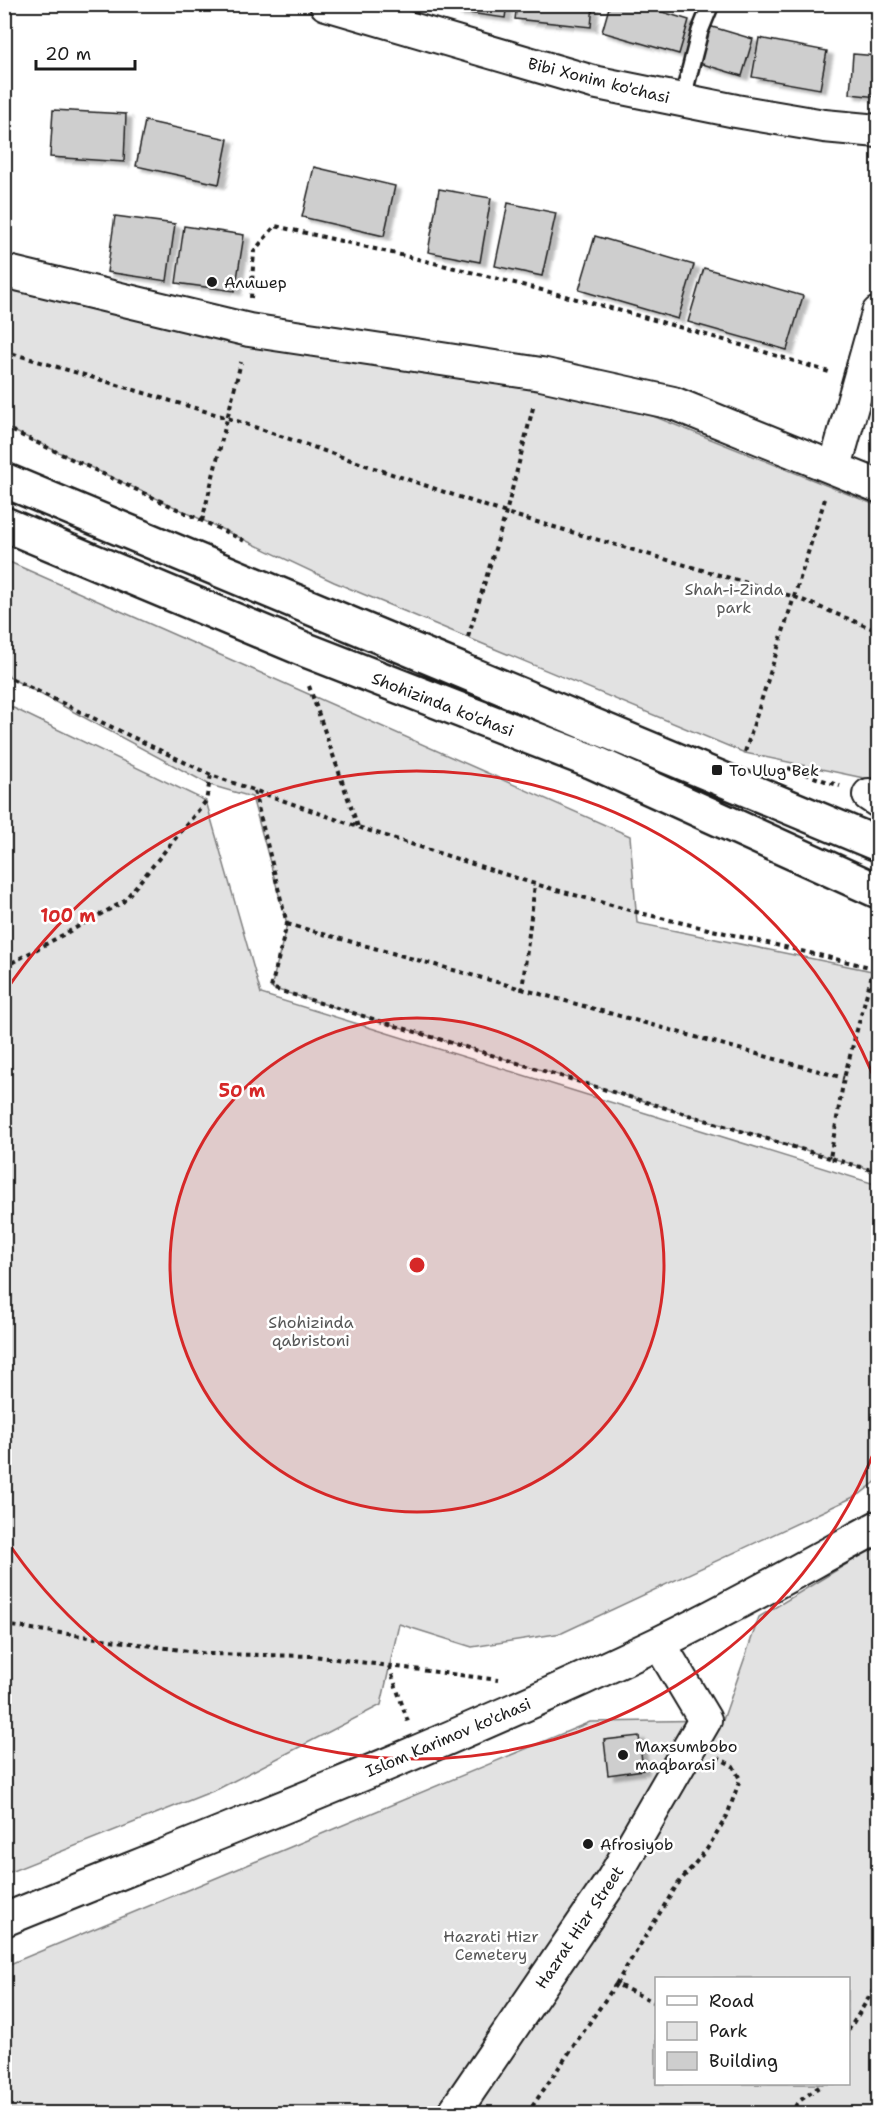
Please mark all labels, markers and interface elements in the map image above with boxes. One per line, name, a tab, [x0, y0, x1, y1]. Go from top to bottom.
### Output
scale bar	[36, 33, 135, 71]
text: 20 m	[45, 42, 91, 66]
street label: Bibi Xonim ko'chasi	[526, 53, 672, 108]
place label: Алишер	[224, 272, 287, 293]
marker: Алишер	[205, 275, 219, 289]
park label: Shah-i-Zinda park	[684, 579, 784, 618]
street label: Shohizinda ko'chasi	[369, 668, 517, 741]
place label: To Ulug Bek	[729, 760, 819, 781]
marker: To Ulug Bek	[710, 763, 724, 777]
text: 100 m	[40, 904, 96, 928]
text: 50 m	[219, 1079, 266, 1103]
centre of rings	[407, 1255, 427, 1275]
park label: Shohizinda qabristoni	[268, 1312, 354, 1351]
street label: Islom Karimov ko'chasi	[362, 1693, 534, 1782]
place label: Maxsumbobo maqbarasi	[635, 1736, 737, 1775]
marker: Maxsumbobo maqbarasi	[616, 1748, 630, 1762]
place label: Afrosiyob	[600, 1834, 673, 1855]
marker: Afrosiyob	[581, 1837, 595, 1851]
street label: Hazrat Hizr Street	[530, 1862, 628, 1993]
park label: Hazrati Hizr Cemetery	[443, 1926, 539, 1965]
legend	[655, 1977, 850, 2085]
text: Road	[709, 1989, 754, 2013]
text: Park	[709, 2019, 748, 2043]
text: Building	[709, 2049, 778, 2073]

